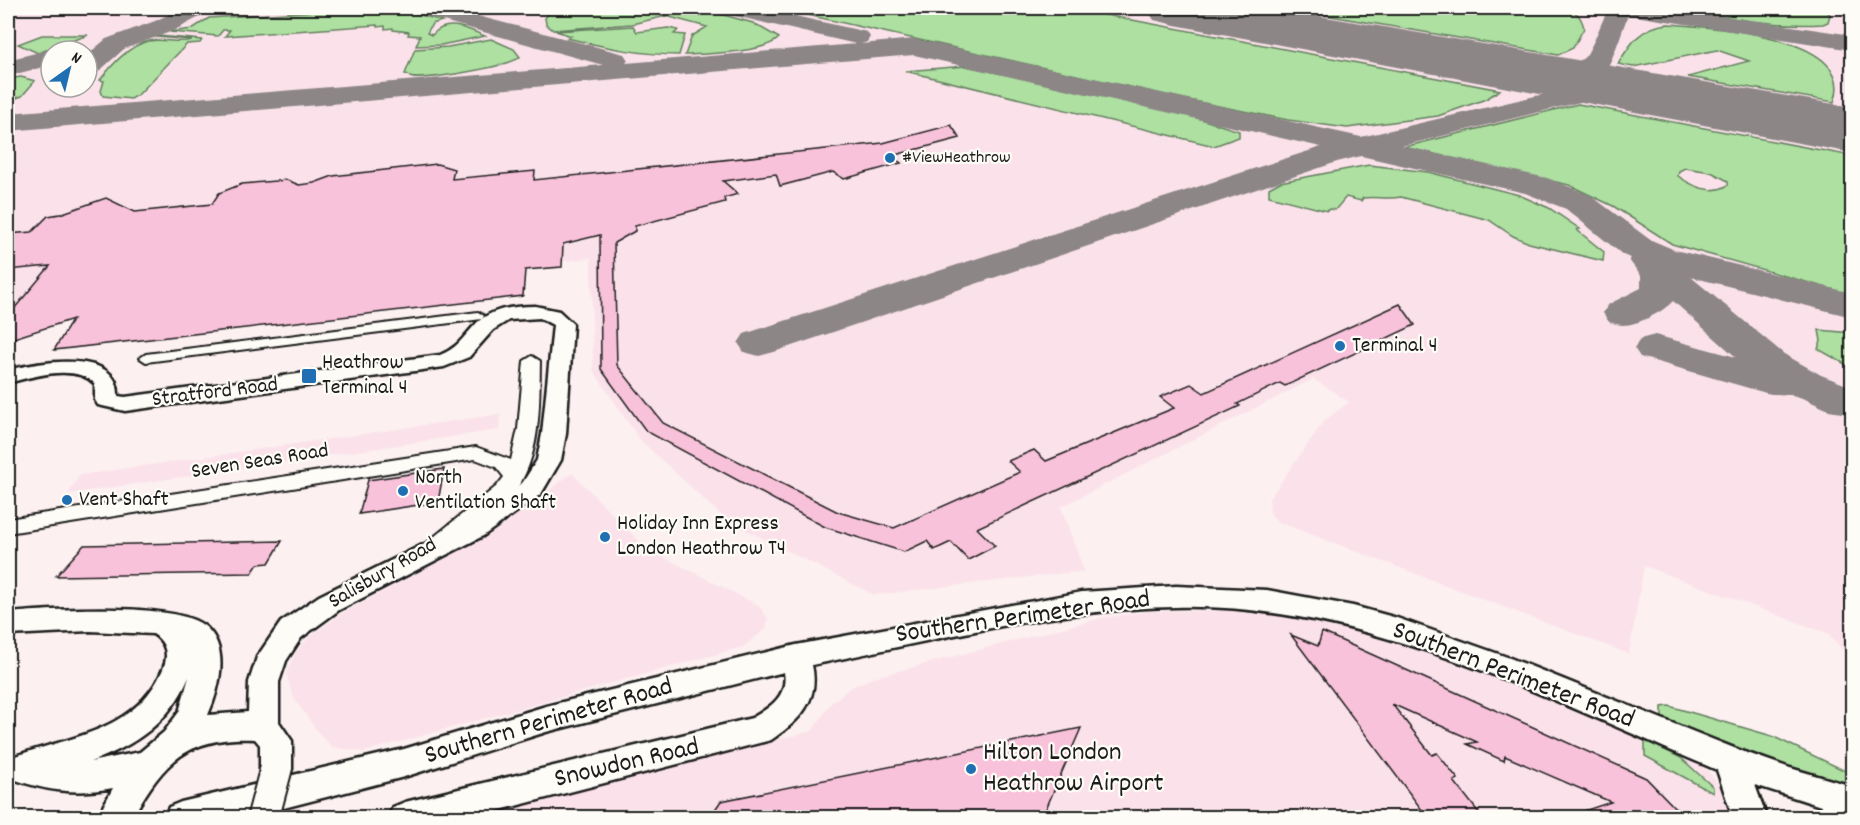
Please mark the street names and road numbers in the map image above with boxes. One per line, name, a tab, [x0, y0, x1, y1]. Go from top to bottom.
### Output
street label: Stratford Road	[150, 370, 280, 416]
street label: Seven Seas Road	[189, 436, 331, 488]
street label: Salisbury Road	[323, 530, 443, 618]
street label: Southern Perimeter Road	[893, 581, 1153, 655]
street label: Southern Perimeter Road	[1386, 612, 1640, 740]
street label: Southern Perimeter Road	[420, 668, 678, 776]
street label: Snowdon Road	[551, 728, 703, 800]

